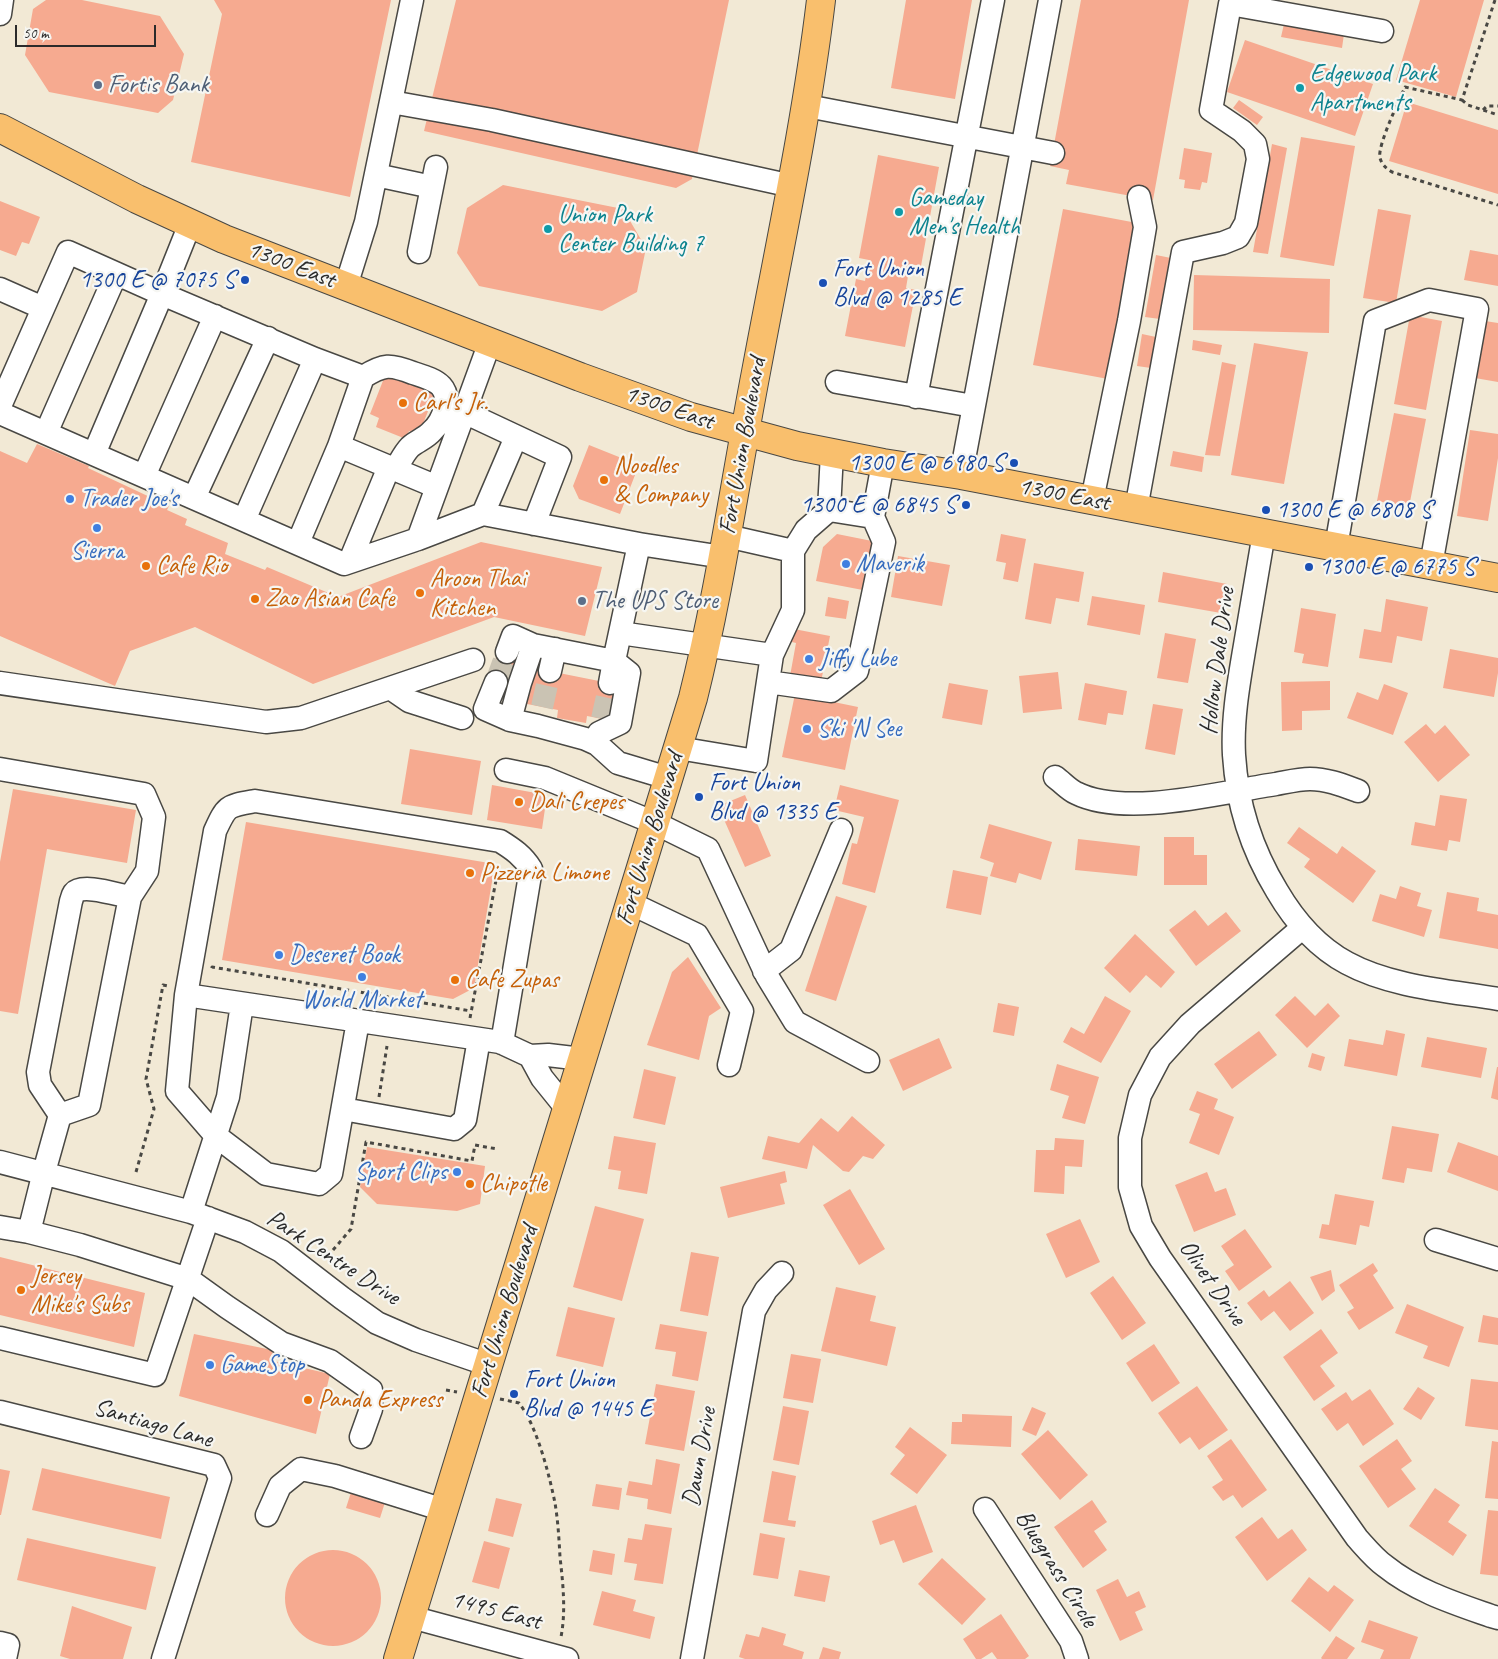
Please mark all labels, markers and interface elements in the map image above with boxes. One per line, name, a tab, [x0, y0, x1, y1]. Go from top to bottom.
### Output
scale bar	[18, 15, 159, 47]
text: 50 m	[23, 24, 49, 43]
place label: Edgewood Park Apartments	[1310, 59, 1436, 118]
place label: Fortis Bank	[108, 70, 208, 100]
marker: Fortis Bank	[92, 79, 104, 91]
marker: Edgewood Park Apartments	[1294, 82, 1306, 94]
place label: Gameday Men's Health	[909, 183, 1020, 242]
place label: Union Park Center Building 7	[558, 200, 704, 259]
marker: Gameday Men's Health	[893, 206, 905, 218]
marker: Union Park Center Building 7	[542, 223, 554, 235]
street label: 1300 East	[243, 235, 339, 295]
place label: Fort Union Blvd @ 1285 E	[833, 254, 961, 313]
place label: 1300 E @ 7075 S	[79, 265, 235, 295]
marker: 1300 E @ 7075 S	[239, 274, 251, 286]
marker: Fort Union Blvd @ 1285 E	[817, 277, 829, 289]
street label: Fort Union Boulevard	[713, 355, 773, 537]
street label: 1300 East	[621, 379, 717, 437]
place label: Carl's Jr.	[413, 388, 488, 418]
marker: Carl's Jr.	[397, 397, 409, 409]
place label: 1300 E @ 6980 S	[848, 448, 1004, 478]
place label: Noodles & Company	[614, 451, 708, 510]
marker: 1300 E @ 6980 S	[1008, 457, 1020, 469]
street label: 1300 East	[1016, 471, 1112, 519]
marker: Noodles & Company	[598, 474, 610, 486]
place label: Trader Joe's	[80, 484, 178, 514]
place label: 1300 E @ 6845 S	[800, 490, 956, 520]
marker: Trader Joe's	[64, 493, 76, 505]
place label: 1300 E @ 6808 S	[1276, 495, 1432, 525]
marker: 1300 E @ 6845 S	[960, 499, 972, 511]
marker: 1300 E @ 6808 S	[1260, 504, 1272, 516]
marker: Sierra	[91, 522, 103, 534]
place label: Sierra	[70, 536, 124, 566]
place label: Maverik	[856, 549, 924, 579]
place label: Cafe Rio	[156, 551, 227, 581]
place label: 1300 E @ 6775 S	[1319, 552, 1475, 582]
marker: Maverik	[840, 558, 852, 570]
marker: Cafe Rio	[140, 560, 152, 572]
marker: 1300 E @ 6775 S	[1303, 561, 1315, 573]
place label: Aroon Thai Kitchen	[430, 564, 525, 623]
place label: Zao Asian Cafe	[265, 584, 394, 614]
place label: The UPS Store	[592, 586, 718, 616]
street label: Hollow Dale Drive	[1194, 586, 1242, 736]
marker: Aroon Thai Kitchen	[414, 587, 426, 599]
marker: Zao Asian Cafe	[249, 593, 261, 605]
marker: The UPS Store	[576, 595, 588, 607]
place label: Jiffy Lube	[819, 644, 896, 674]
marker: Jiffy Lube	[803, 653, 815, 665]
place label: Ski 'N See	[817, 714, 901, 744]
marker: Ski 'N See	[801, 723, 813, 735]
street label: Fort Union Boulevard	[610, 749, 690, 929]
place label: Fort Union Blvd @ 1335 E	[709, 768, 837, 827]
place label: Dali Crepes	[529, 787, 624, 817]
marker: Fort Union Blvd @ 1335 E	[693, 791, 705, 803]
marker: Dali Crepes	[513, 796, 525, 808]
place label: Pizzeria Limone	[480, 858, 609, 888]
marker: Pizzeria Limone	[464, 867, 476, 879]
place label: Deseret Book	[289, 940, 400, 970]
marker: Deseret Book	[273, 949, 285, 961]
place label: Cafe Zupas	[465, 965, 559, 995]
marker: World Market	[356, 971, 368, 983]
marker: Cafe Zupas	[449, 974, 461, 986]
place label: World Market	[302, 985, 422, 1015]
place label: Sport Clips	[354, 1157, 447, 1187]
marker: Sport Clips	[451, 1166, 463, 1178]
place label: Chipotle	[480, 1169, 547, 1199]
marker: Chipotle	[464, 1178, 476, 1190]
street label: Park Centre Drive	[261, 1204, 405, 1312]
street label: Fort Union Boulevard	[465, 1222, 545, 1402]
street label: Olivet Drive	[1172, 1234, 1252, 1332]
place label: Jersey Mike's Subs	[31, 1261, 129, 1320]
marker: Jersey Mike's Subs	[15, 1284, 27, 1296]
place label: GameStop	[220, 1350, 304, 1380]
marker: GameStop	[204, 1359, 216, 1371]
place label: Fort Union Blvd @ 1445 E	[524, 1365, 652, 1424]
place label: Panda Express	[318, 1385, 442, 1415]
marker: Fort Union Blvd @ 1445 E	[508, 1388, 520, 1400]
street label: Santiago Lane	[90, 1393, 216, 1455]
marker: Panda Express	[302, 1394, 314, 1406]
street label: Dawn Drive	[677, 1405, 723, 1509]
street label: Bluegrass Circle	[1008, 1505, 1104, 1633]
street label: 1495 East	[448, 1585, 544, 1637]

